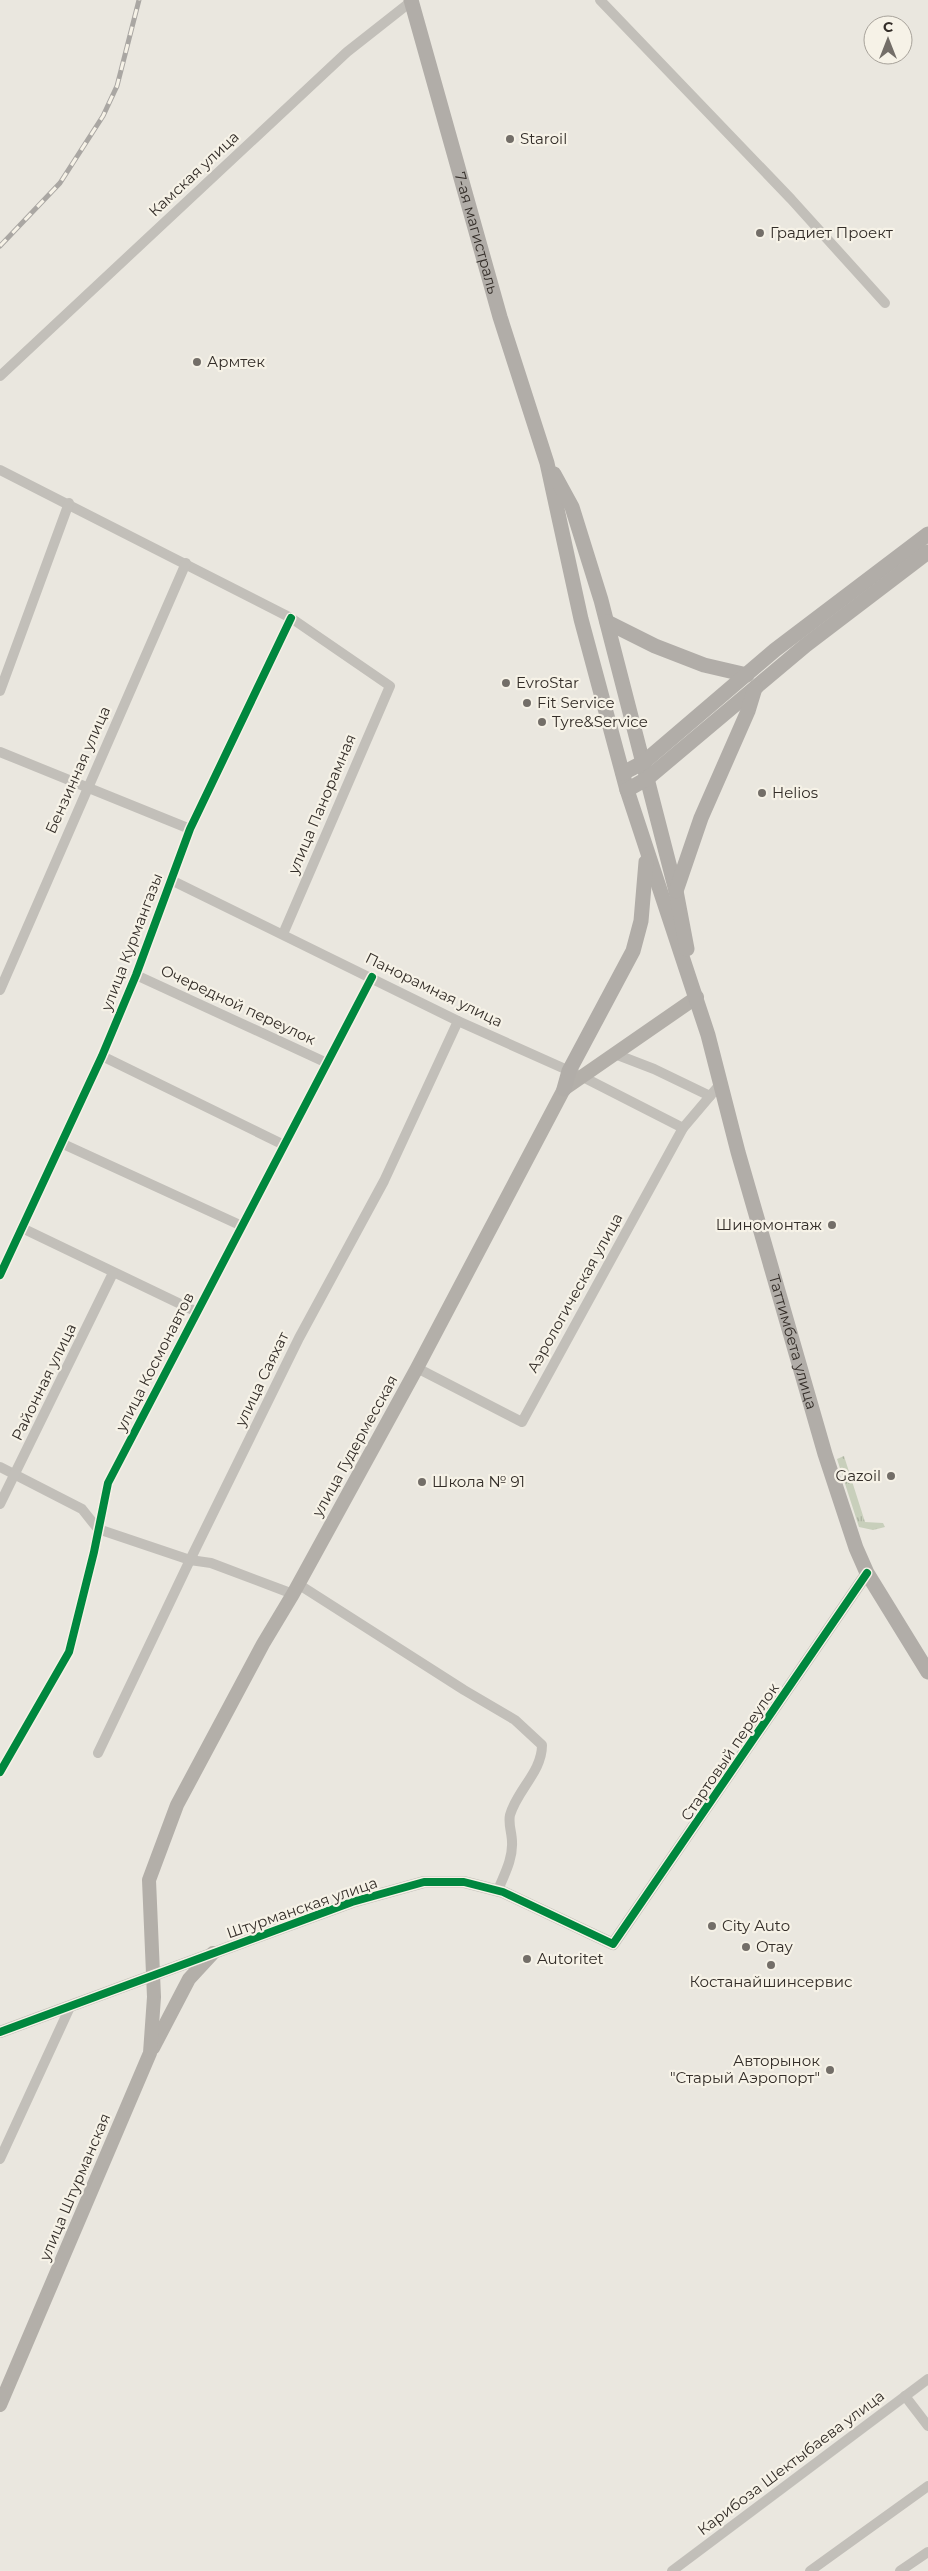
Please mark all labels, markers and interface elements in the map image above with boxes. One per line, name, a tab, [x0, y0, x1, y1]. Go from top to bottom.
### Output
north arrow	[863, 15, 913, 65]
text: С	[883, 18, 893, 36]
street label: Камская улица	[145, 127, 243, 220]
place label: Staroil	[520, 129, 567, 148]
marker: Staroil	[504, 133, 516, 145]
street label: 7-ая магистраль	[451, 170, 503, 296]
place label: Градиет Проект	[770, 223, 894, 242]
marker: Градиет Проект	[754, 227, 766, 239]
place label: Армтек	[207, 352, 265, 371]
marker: Армтек	[191, 356, 203, 368]
place label: EvroStar	[516, 673, 579, 692]
marker: EvroStar	[500, 677, 512, 689]
place label: Fit Service	[537, 693, 614, 712]
marker: Fit Service	[521, 697, 533, 709]
street label: Бензинная улица	[41, 703, 114, 836]
place label: Tyre&Service	[552, 712, 648, 731]
marker: Tyre&Service	[536, 716, 548, 728]
street label: улица Панорамная	[283, 731, 360, 878]
place label: Helios	[772, 783, 818, 802]
marker: Helios	[756, 787, 768, 799]
street label: улица Курмангазы	[96, 870, 167, 1014]
street label: Панорамная улица	[362, 948, 506, 1031]
street label: Очередной переулок	[158, 960, 319, 1049]
street label: Аэрологическая улица	[523, 1210, 626, 1376]
place label: Шиномонтаж	[716, 1215, 823, 1234]
marker: Шиномонтаж	[826, 1219, 838, 1231]
street label: Таттимбета улица	[765, 1272, 822, 1411]
street label: улица Космонавтов	[111, 1289, 198, 1435]
street label: Районная улица	[7, 1320, 80, 1443]
street label: улица Саяхат	[230, 1328, 293, 1430]
street label: улица Гудермесская	[307, 1372, 401, 1521]
place label: Gazoil	[836, 1466, 881, 1485]
marker: Gazoil	[885, 1470, 897, 1482]
place label: Школа № 91	[432, 1472, 525, 1491]
marker: Школа № 91	[416, 1476, 428, 1488]
street label: Стартовый переулок	[676, 1679, 783, 1824]
street label: Штурманская улица	[224, 1873, 380, 1942]
place label: City Auto	[722, 1916, 790, 1935]
marker: City Auto	[706, 1920, 718, 1932]
place label: Отау	[756, 1937, 793, 1956]
marker: Отау	[740, 1941, 752, 1953]
place label: Autoritet	[537, 1949, 604, 1968]
marker: Autoritet	[521, 1953, 533, 1965]
marker: Костанайшинсервис	[765, 1959, 777, 1971]
place label: Костанайшинсервис	[689, 1972, 853, 1991]
place label: Авторынок "Старый Аэропорт"	[670, 2051, 820, 2087]
marker: Авторынок "Старый Аэропорт"	[824, 2064, 836, 2076]
street label: улица Штурманская	[34, 2110, 114, 2264]
street label: Карибоза Шектыбаева улица	[693, 2386, 888, 2539]

